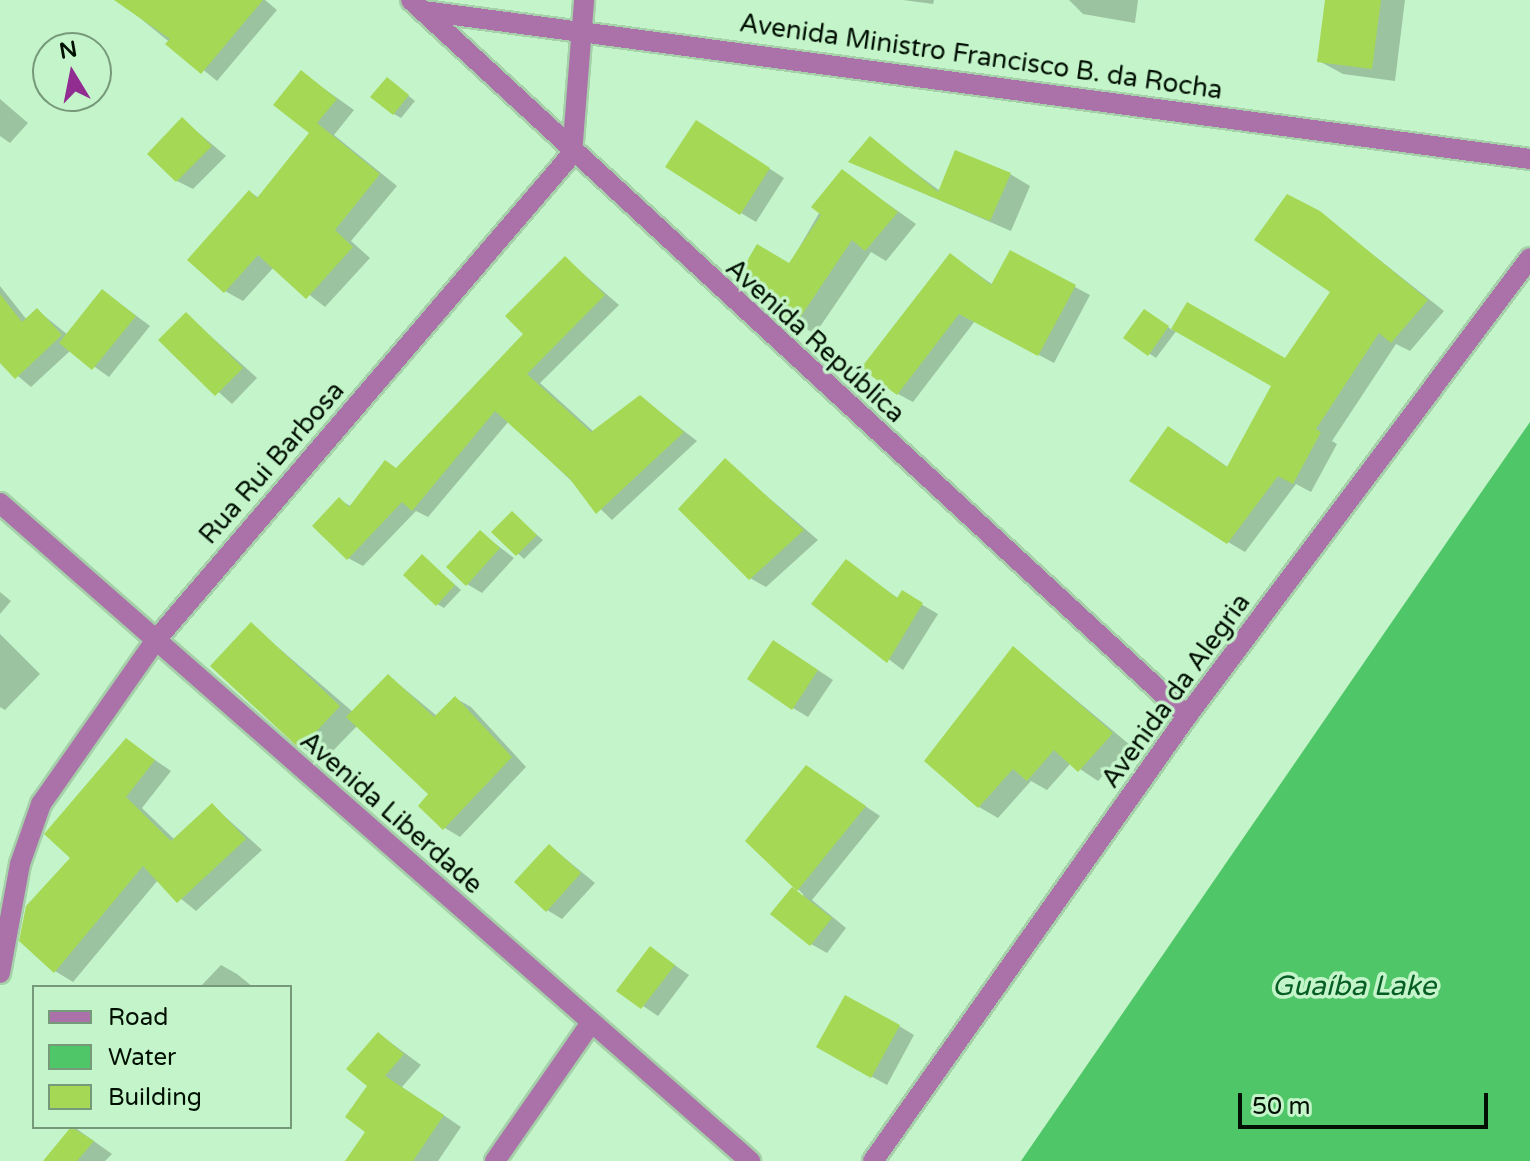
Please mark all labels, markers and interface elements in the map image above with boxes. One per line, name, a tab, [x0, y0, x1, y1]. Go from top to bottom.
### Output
street label: Avenida Ministro Francisco B. da Rocha	[738, 8, 1224, 106]
north arrow	[32, 32, 112, 112]
text: N	[57, 36, 79, 65]
street label: Avenida República	[719, 252, 911, 430]
street label: Rua Rui Barbosa	[193, 375, 351, 551]
street label: Avenida da Alegria	[1095, 588, 1257, 794]
street label: Avenida Liberdade	[294, 725, 488, 901]
water label: Guaíba Lake	[1272, 969, 1436, 1003]
legend	[32, 985, 292, 1129]
text: Road	[108, 1003, 168, 1032]
text: Water	[108, 1043, 176, 1072]
scale bar	[1242, 1077, 1492, 1127]
text: Building	[108, 1083, 202, 1112]
text: 50 m	[1252, 1092, 1310, 1121]

